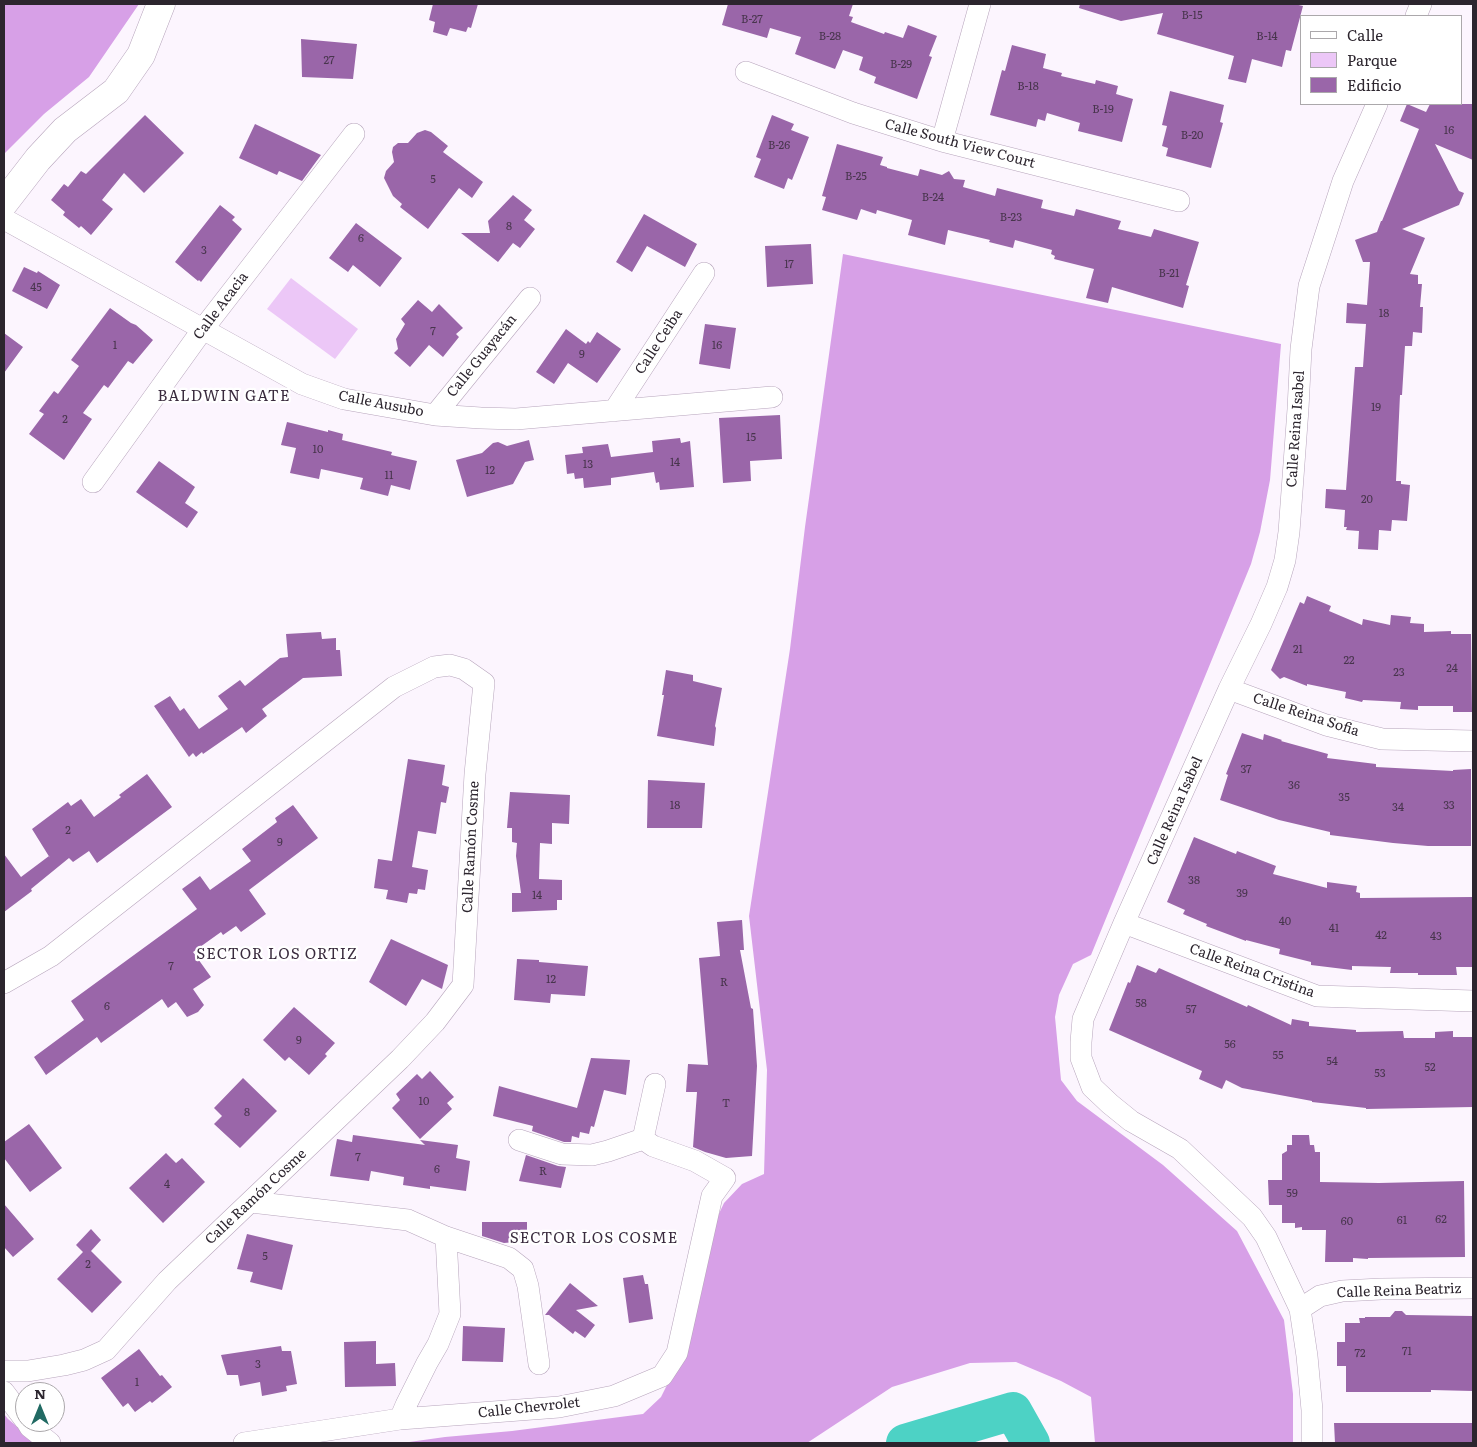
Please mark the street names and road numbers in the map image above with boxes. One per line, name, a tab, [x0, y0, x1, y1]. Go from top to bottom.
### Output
street label: Calle South View Court	[883, 116, 1037, 172]
street label: Calle Acacia	[190, 269, 252, 343]
street label: Calle Ceiba	[632, 306, 686, 378]
street label: Calle Guayacán	[443, 311, 521, 401]
street label: Calle Reina Isabel	[1284, 370, 1308, 488]
street label: Calle Ausubo	[337, 387, 425, 421]
street label: Calle Reina Sofia	[1251, 690, 1361, 740]
street label: Calle Reina Isabel	[1143, 754, 1207, 868]
street label: Calle Ramón Cosme	[459, 780, 483, 914]
street label: Calle Reina Cristina	[1187, 941, 1317, 1001]
street label: Calle Ramón Cosme	[202, 1146, 310, 1248]
street label: Calle Reina Beatriz	[1336, 1280, 1462, 1302]
street label: Calle Chevrolet	[477, 1394, 581, 1422]

